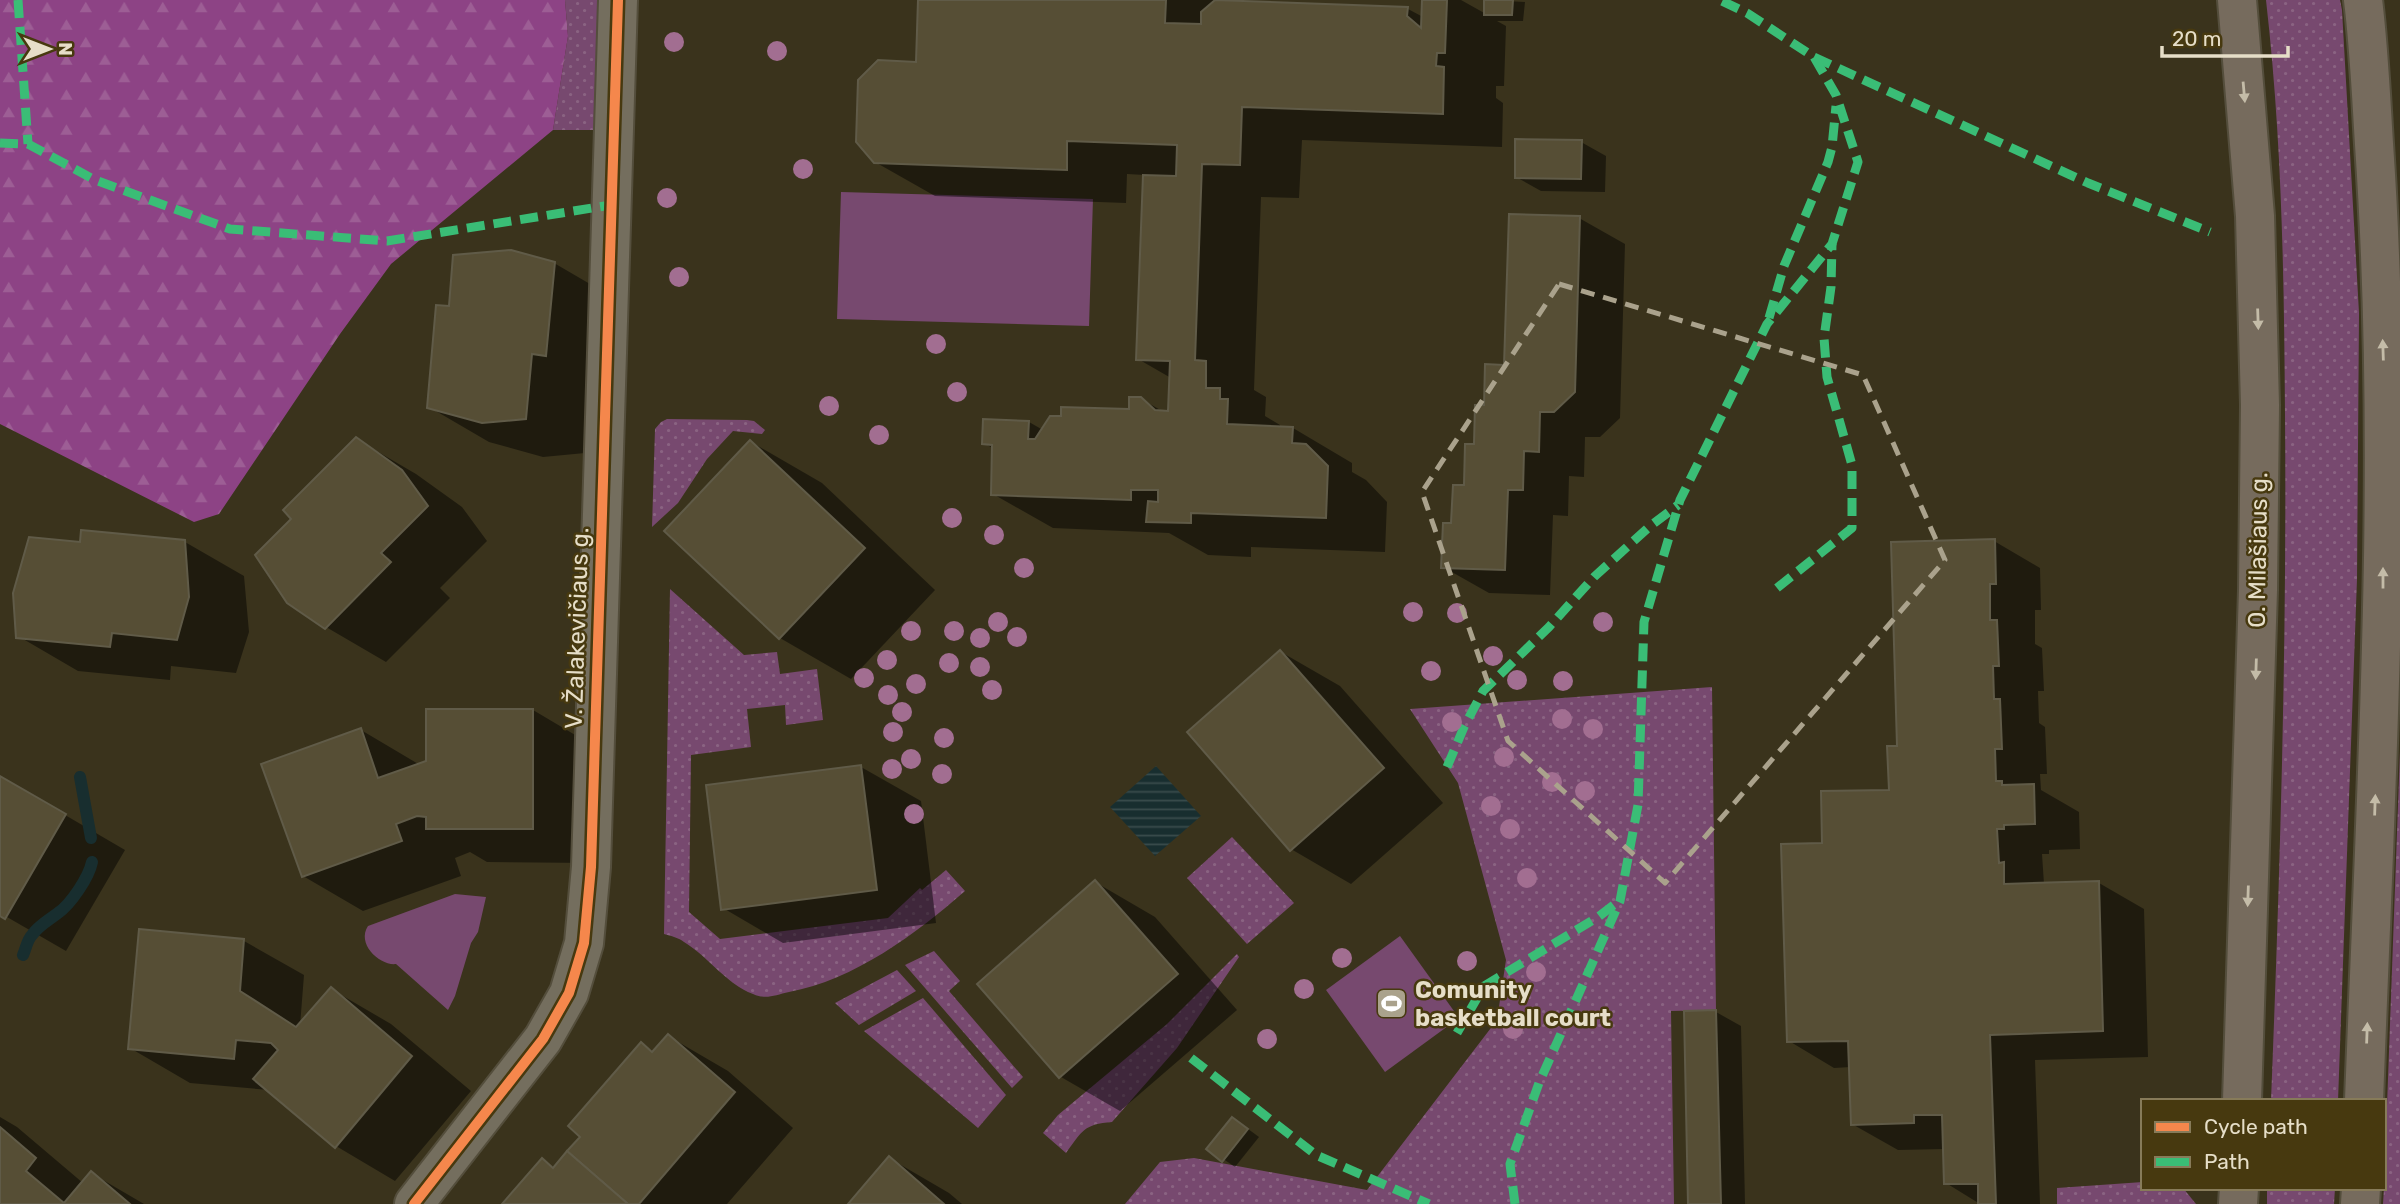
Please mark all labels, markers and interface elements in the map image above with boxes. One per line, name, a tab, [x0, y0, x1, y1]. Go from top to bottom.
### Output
north arrow	[14, 14, 84, 84]
scale bar	[2162, 14, 2288, 58]
text: 20 m	[2172, 26, 2221, 51]
text: N	[54, 42, 77, 56]
one-way arrow	[2239, 82, 2250, 104]
one-way arrow	[2252, 309, 2263, 331]
one-way arrow	[2378, 339, 2389, 361]
street label: O. Milašiaus g.	[2243, 472, 2273, 628]
street label: V. Žalakevičiaus g.	[559, 527, 595, 729]
one-way arrow	[2377, 567, 2389, 589]
one-way arrow	[2250, 658, 2261, 680]
one-way arrow	[2369, 794, 2380, 816]
one-way arrow	[2243, 886, 2254, 908]
place label: Comunity basketball court	[1415, 976, 1611, 1032]
sports icon: Comunity basketball court	[1375, 987, 1409, 1021]
one-way arrow	[2361, 1021, 2372, 1043]
legend	[2141, 1099, 2386, 1190]
text: Cycle path	[2204, 1114, 2308, 1139]
text: Path	[2204, 1149, 2250, 1174]

